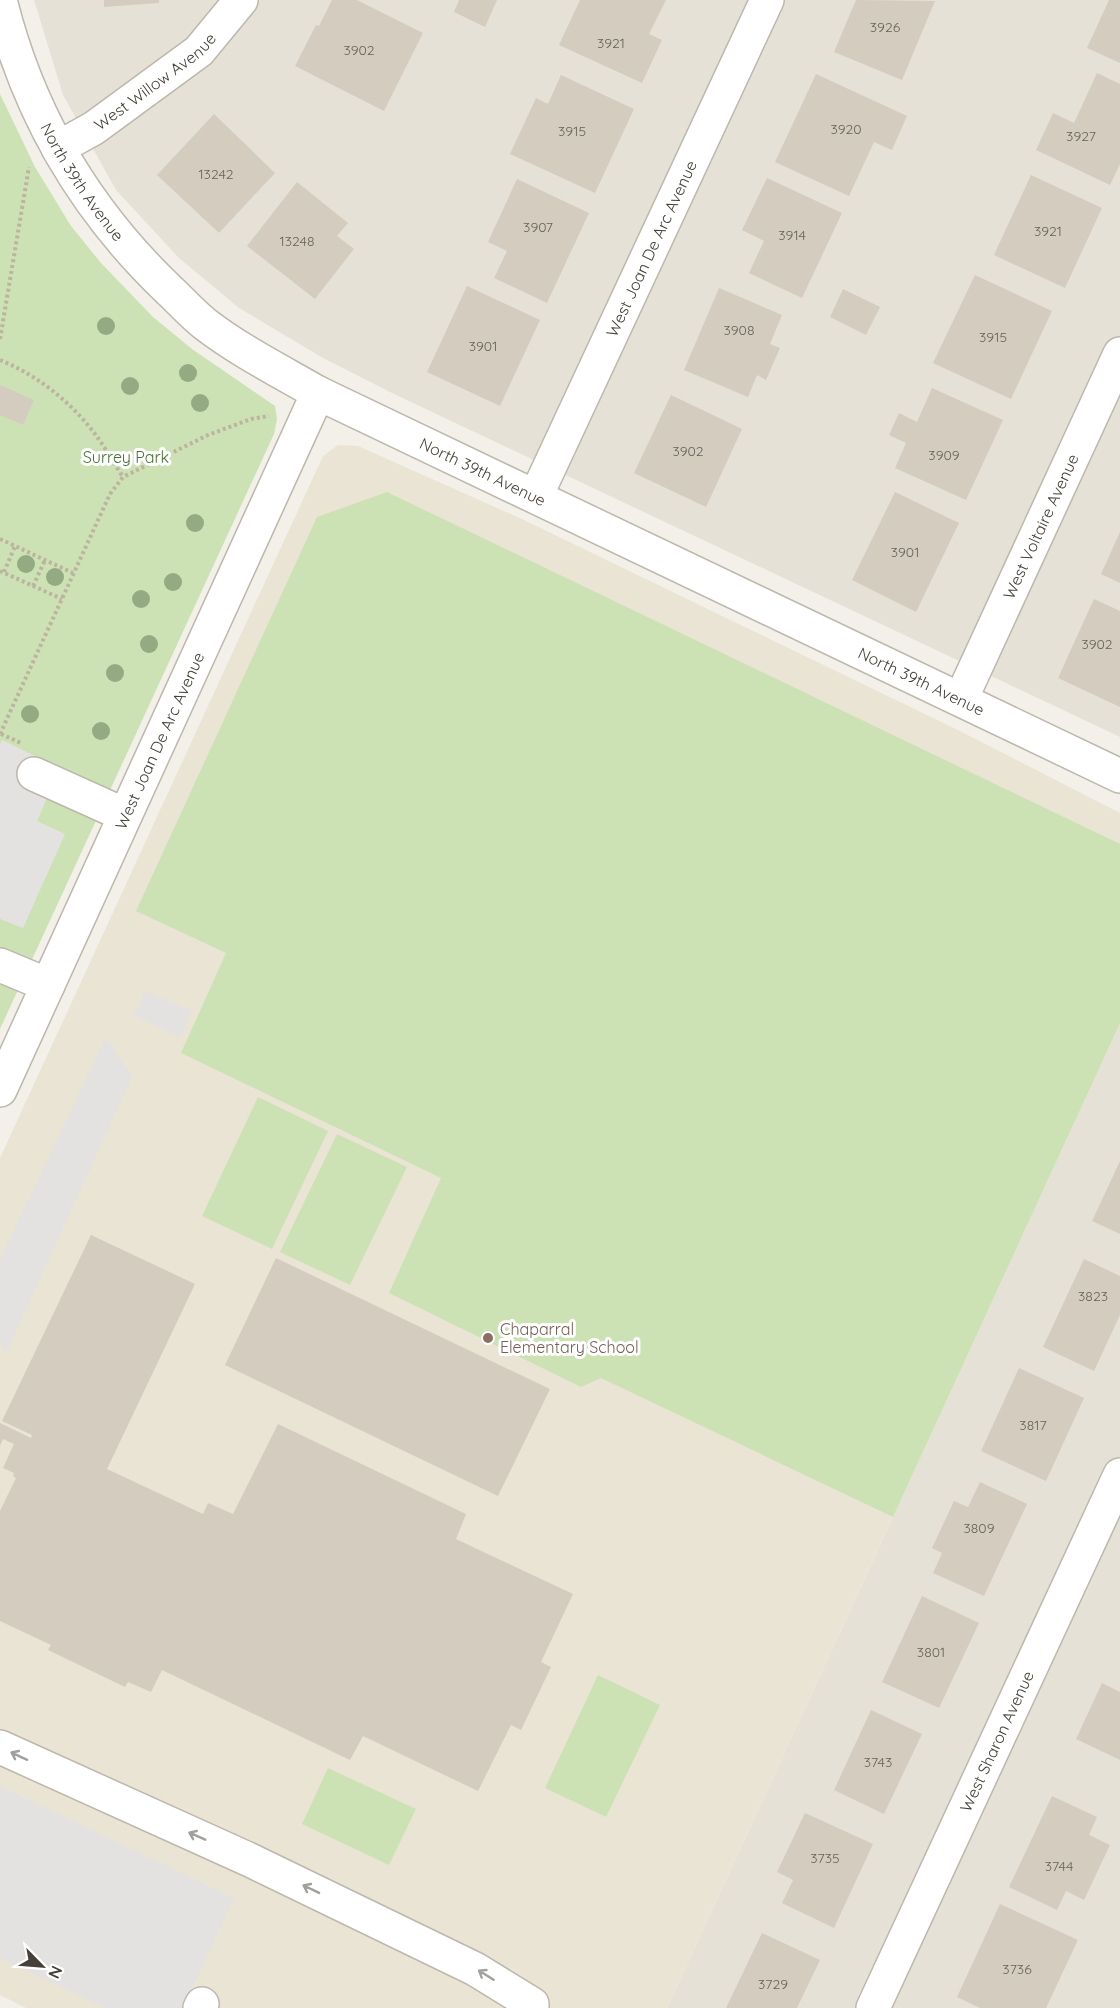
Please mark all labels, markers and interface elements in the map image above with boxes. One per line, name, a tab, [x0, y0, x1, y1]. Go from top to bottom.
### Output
house number: 3926	[870, 18, 901, 36]
street label: West Willow Avenue	[90, 29, 220, 135]
house number: 3921	[597, 34, 625, 52]
house number: 3902	[343, 41, 375, 59]
street label: North 39th Avenue	[37, 119, 128, 245]
house number: 3920	[830, 120, 862, 138]
house number: 3915	[558, 122, 586, 140]
house number: 3927	[1066, 127, 1096, 145]
street label: West Joan De Arc Avenue	[602, 157, 701, 340]
house number: 13242	[198, 165, 234, 183]
house number: 3907	[523, 218, 553, 236]
house number: 3921	[1034, 222, 1062, 240]
house number: 3914	[778, 226, 806, 244]
house number: 13248	[280, 232, 315, 250]
house number: 3908	[723, 321, 755, 339]
house number: 3915	[979, 328, 1007, 346]
house number: 3901	[469, 337, 497, 355]
street label: North 39th Avenue	[417, 433, 549, 510]
house number: 3902	[672, 442, 704, 460]
house number: 3909	[928, 446, 960, 464]
park label: Surrey Park	[83, 447, 169, 467]
street label: West Voltaire Avenue	[998, 451, 1083, 602]
house number: 3901	[891, 543, 919, 561]
house number: 3902	[1081, 635, 1113, 653]
street label: North 39th Avenue	[855, 643, 988, 720]
street label: West Joan De Arc Avenue	[110, 649, 208, 832]
house number: 3823	[1078, 1287, 1108, 1305]
place label: Chaparral Elementary School	[500, 1319, 639, 1357]
marker: Chaparral Elementary School	[481, 1331, 495, 1345]
house number: 3817	[1019, 1416, 1047, 1434]
house number: 3809	[963, 1519, 995, 1537]
house number: 3801	[917, 1643, 945, 1661]
street label: West Sharon Avenue	[955, 1668, 1038, 1815]
one-way arrow	[11, 1749, 29, 1761]
house number: 3743	[864, 1753, 892, 1771]
one-way arrow	[188, 1830, 206, 1841]
house number: 3735	[810, 1849, 840, 1867]
house number: 3744	[1045, 1857, 1073, 1875]
one-way arrow	[302, 1883, 320, 1895]
north arrow	[12, 1936, 72, 1996]
house number: 3736	[1002, 1960, 1032, 1978]
text: N	[44, 1963, 67, 1982]
one-way arrow	[478, 1969, 495, 1981]
house number: 3729	[758, 1975, 788, 1993]

